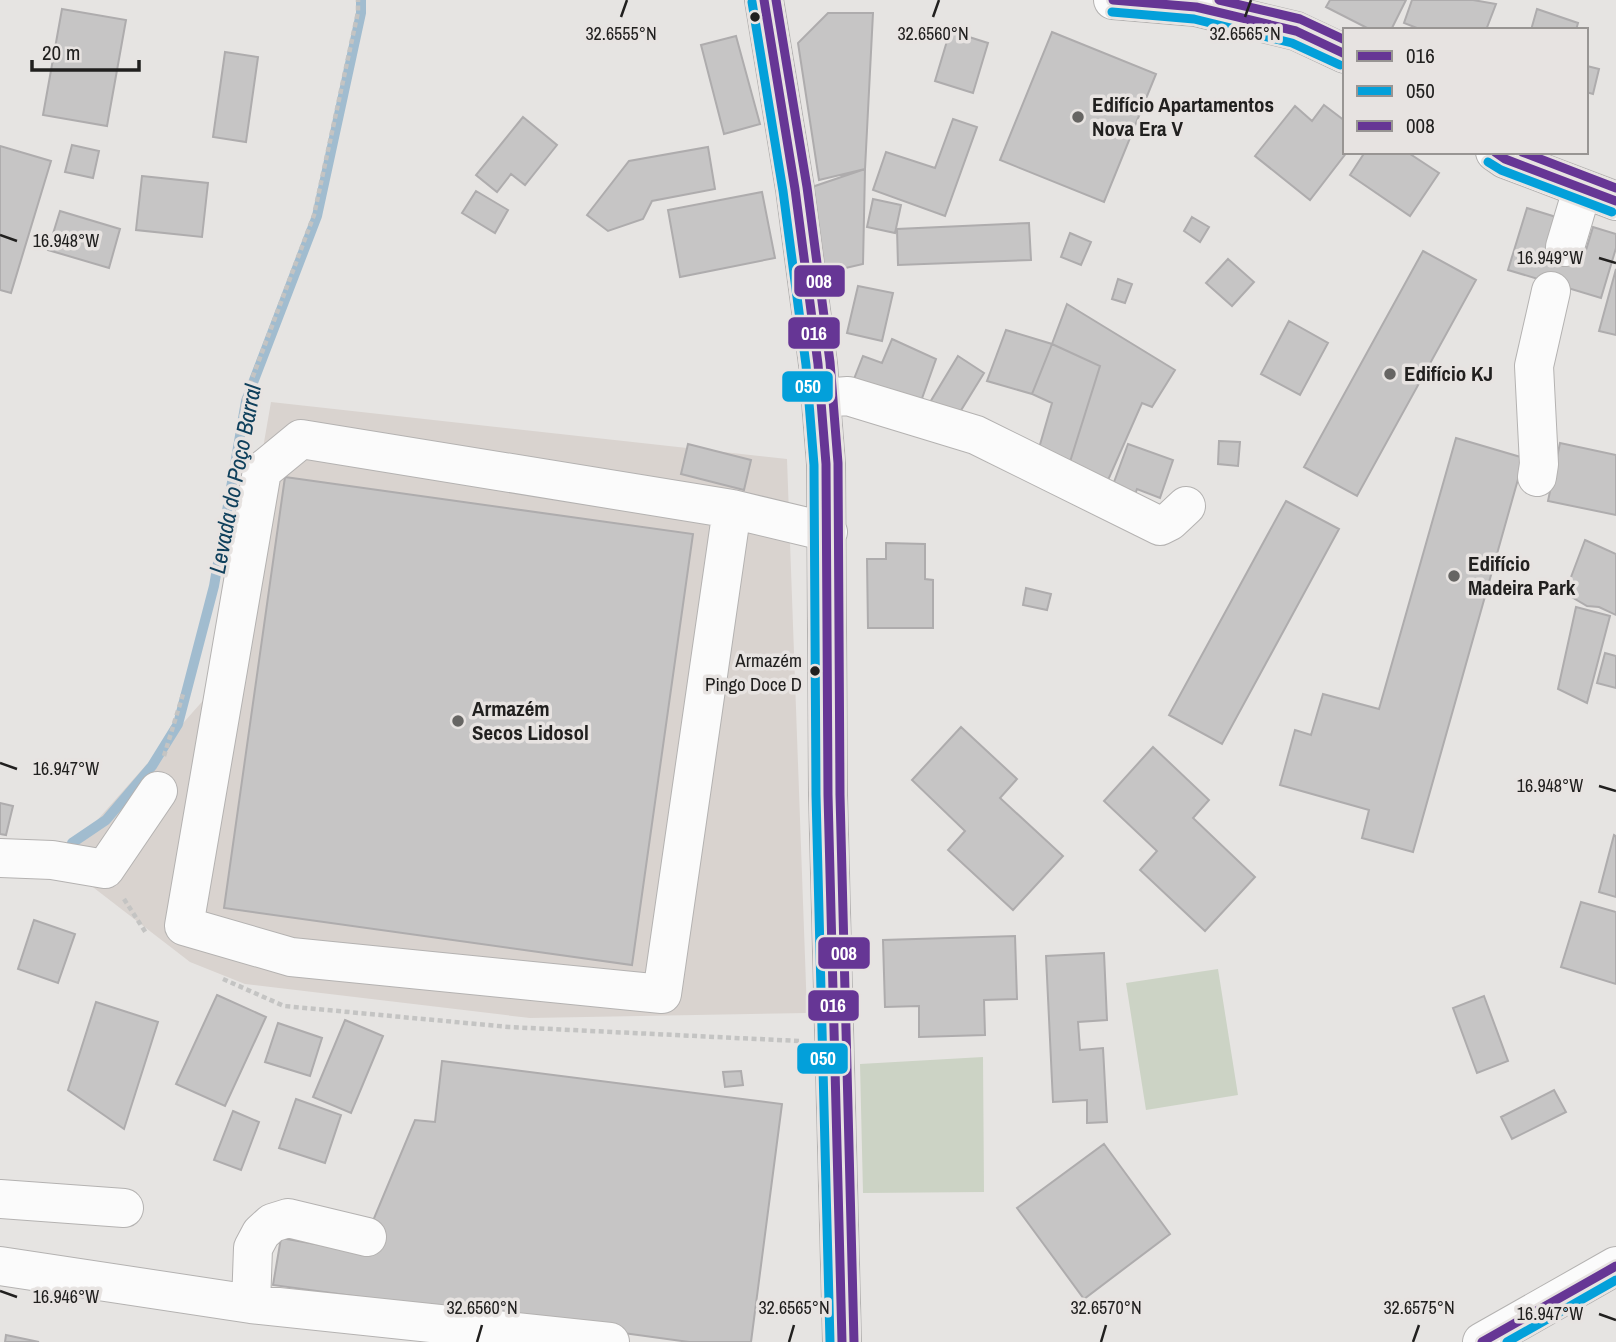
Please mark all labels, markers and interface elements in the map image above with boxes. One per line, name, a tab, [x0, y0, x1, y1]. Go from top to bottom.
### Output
unlabelled marker	[748, 10, 762, 24]
text: 32.6555°N	[585, 21, 657, 46]
text: 32.6560°N	[897, 21, 969, 46]
text: 32.6565°N	[1209, 21, 1281, 46]
scale bar	[32, 28, 138, 72]
legend	[1343, 28, 1588, 154]
text: 20 m	[42, 38, 80, 67]
text: 016	[1406, 41, 1435, 70]
text: 050	[1406, 76, 1435, 105]
place label: Edifício Apartamentos Nova Era V	[1092, 90, 1274, 143]
marker: Edifício Apartamentos Nova Era V	[1070, 109, 1086, 125]
text: 008	[1406, 111, 1435, 140]
text: 16.948°W	[33, 228, 99, 253]
text: 16.949°W	[1517, 245, 1583, 270]
line badge: 008	[793, 264, 846, 298]
text: 008	[806, 268, 832, 294]
line badge: 016	[787, 316, 841, 350]
text: 016	[801, 320, 827, 346]
place label: Edifício KJ	[1404, 359, 1493, 388]
marker: Edifício KJ	[1382, 366, 1398, 382]
line badge: 050	[781, 370, 834, 403]
text: 050	[795, 373, 821, 399]
water label: Levada do Poço Barral	[201, 381, 268, 576]
place label: Edifício Madeira Park	[1468, 549, 1576, 602]
marker: Edifício Madeira Park	[1446, 568, 1462, 584]
place label: Armazém Pingo Doce D	[705, 647, 802, 697]
marker: Armazém Pingo Doce D	[808, 664, 822, 678]
place label: Armazém Secos Lidosol	[472, 694, 589, 747]
marker: Armazém Secos Lidosol	[450, 713, 466, 729]
text: 16.947°W	[33, 756, 99, 781]
text: 16.948°W	[1517, 773, 1583, 798]
line badge: 008	[817, 936, 871, 970]
text: 008	[831, 940, 857, 966]
line badge: 016	[807, 989, 860, 1022]
text: 016	[820, 992, 846, 1018]
line badge: 050	[796, 1042, 849, 1075]
text: 050	[810, 1045, 836, 1071]
text: 16.946°W	[33, 1284, 99, 1309]
text: 32.6560°N	[446, 1295, 518, 1320]
text: 32.6565°N	[758, 1295, 830, 1320]
text: 32.6570°N	[1070, 1295, 1142, 1320]
text: 32.6575°N	[1383, 1295, 1455, 1320]
text: 16.947°W	[1517, 1301, 1583, 1326]

